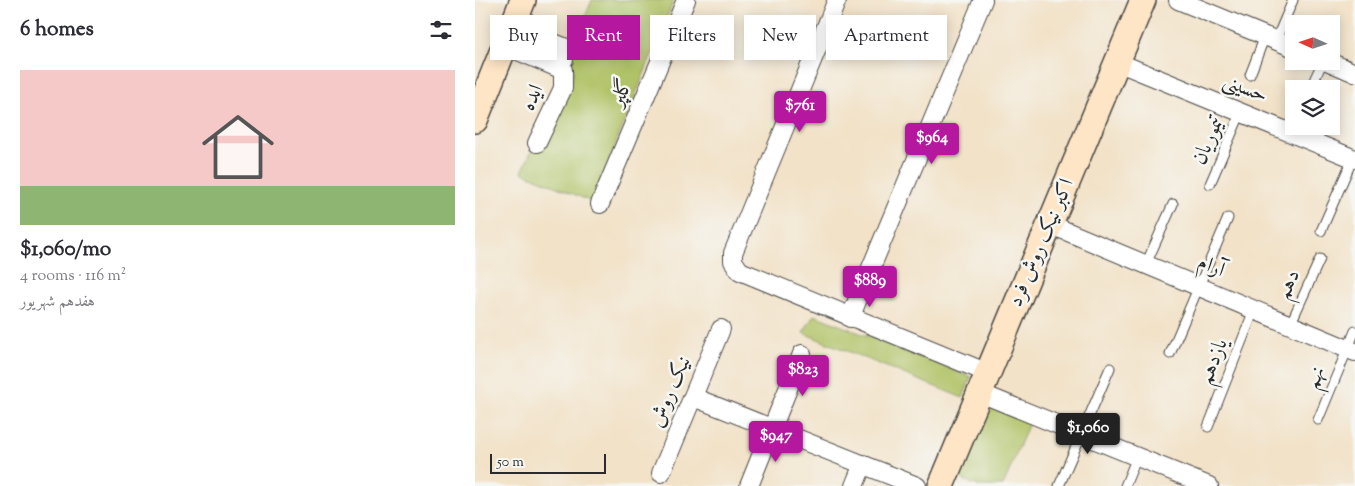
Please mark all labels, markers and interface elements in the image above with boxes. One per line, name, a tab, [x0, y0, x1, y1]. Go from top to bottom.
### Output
text: 6 homes	[20, 15, 94, 45]
chip: Buy	[490, 15, 557, 60]
chip: Rent	[567, 15, 640, 60]
chip: Filters	[650, 15, 734, 60]
chip: New	[744, 15, 816, 60]
chip: Apartment	[826, 15, 947, 60]
north arrow	[1285, 15, 1340, 70]
map controls	[1285, 15, 1340, 135]
icon: filters	[427, 16, 455, 44]
street label: حسینی	[1218, 66, 1272, 112]
street label: گلپر	[602, 74, 641, 114]
street label: ایده	[514, 80, 552, 116]
button: layers	[1285, 80, 1340, 135]
pin: $761	[770, 90, 830, 133]
text: $761	[785, 95, 815, 118]
icon: home	[193, 102, 283, 192]
street label: تیموریان	[1185, 111, 1233, 170]
pin: $964	[902, 122, 962, 165]
text: $964	[916, 127, 948, 150]
street label: اکبر نیک روش فرد	[1001, 174, 1083, 312]
text: $1,060/mo	[20, 235, 111, 265]
street label: آرام	[1192, 248, 1232, 288]
text: 4 rooms · 116 m²	[20, 265, 126, 288]
street label: دهم	[1269, 265, 1312, 306]
pin: $889	[840, 266, 900, 308]
text: $889	[854, 270, 886, 293]
text: هفدهم شهریور	[20, 291, 95, 314]
street label: یازدهم	[1192, 334, 1240, 390]
street label: نیک روش	[643, 352, 699, 432]
pin: $823	[773, 354, 833, 397]
text: $823	[788, 359, 818, 382]
street label: نهم	[1298, 362, 1337, 395]
pin: $1,060	[1047, 412, 1129, 455]
text: $1,060	[1067, 417, 1109, 440]
pin: $947	[746, 420, 806, 463]
text: $947	[760, 425, 792, 448]
scale bar	[490, 451, 606, 474]
text: 50 m	[497, 453, 524, 473]

